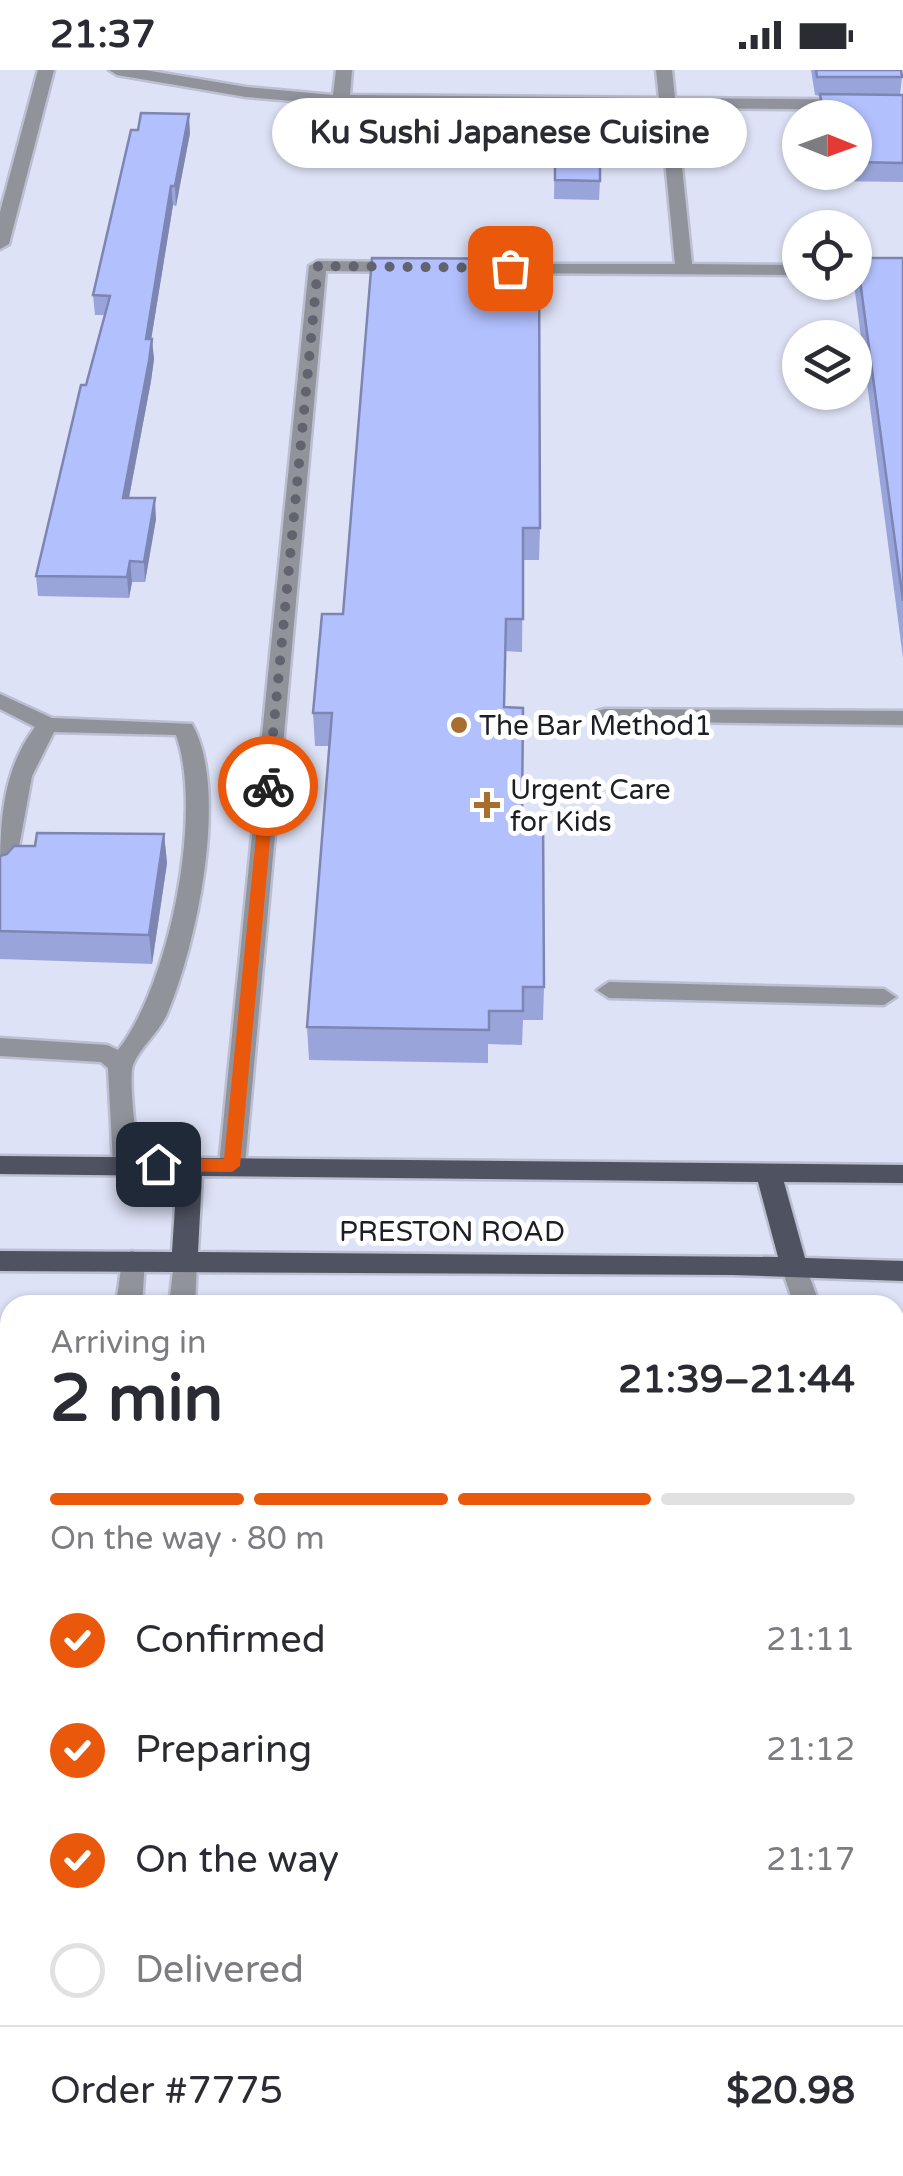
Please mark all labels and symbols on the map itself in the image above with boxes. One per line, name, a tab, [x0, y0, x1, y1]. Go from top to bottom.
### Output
callout: Ku Sushi Japanese Cuisine	[272, 98, 748, 168]
north arrow	[782, 100, 872, 190]
pin	[468, 226, 553, 311]
place label: The Bar Method1	[479, 709, 712, 743]
marker: The Bar Method1	[448, 714, 470, 736]
courier	[218, 736, 318, 836]
place label: Urgent Care for Kids	[510, 773, 671, 839]
marker: Urgent Care for Kids	[474, 792, 500, 818]
pin	[116, 1122, 201, 1207]
street label: PRESTON ROAD	[339, 1215, 565, 1249]

